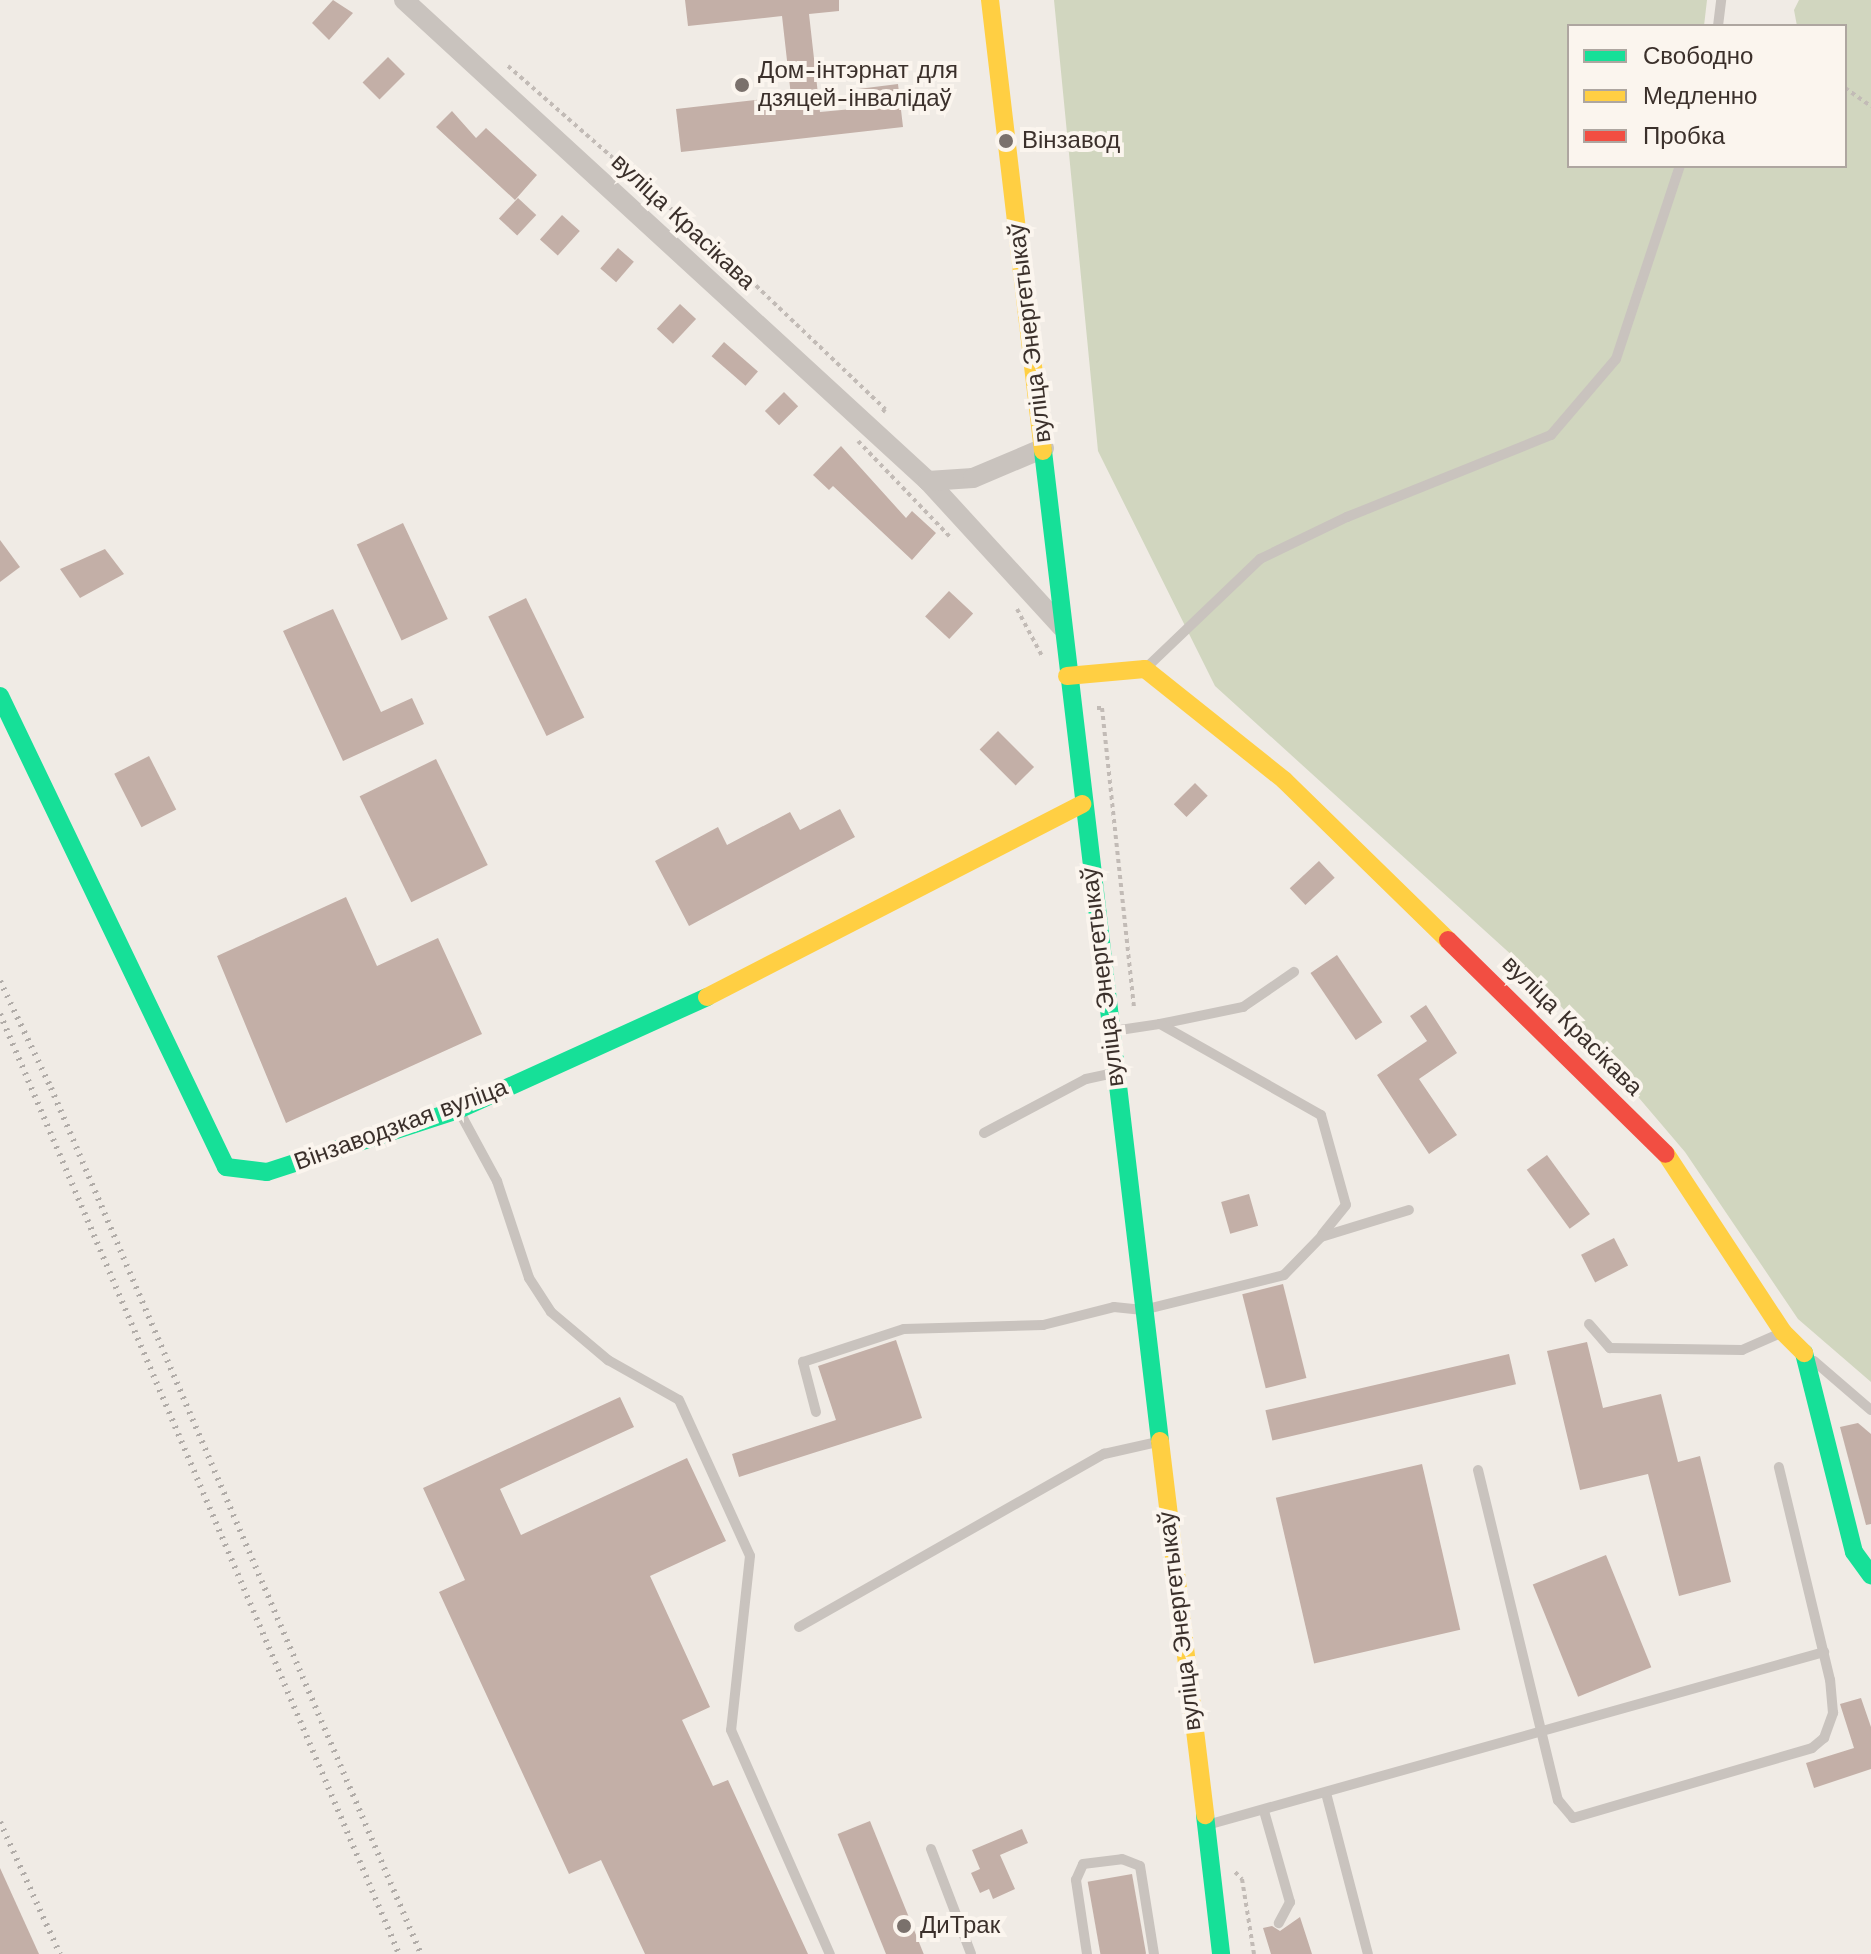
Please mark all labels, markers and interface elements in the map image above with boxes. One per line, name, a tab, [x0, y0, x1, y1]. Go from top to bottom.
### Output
legend	[1567, 24, 1847, 168]
text: Свободно	[1643, 42, 1753, 70]
place label: Дом-інтэрнат для дзяцей-інвалідаў	[758, 57, 958, 113]
marker: Дом-інтэрнат для дзяцей-інвалідаў	[733, 76, 751, 94]
text: Медленно	[1643, 82, 1757, 110]
text: Пробка	[1643, 122, 1725, 150]
place label: Вінзавод	[1022, 127, 1120, 155]
marker: Вінзавод	[997, 132, 1015, 150]
street label: вуліца Красікава	[605, 148, 761, 296]
street label: вуліца Энергетыкаў	[1002, 222, 1058, 444]
street label: вуліца Энергетыкаў	[1075, 866, 1131, 1088]
street label: вуліца Красікава	[1496, 950, 1648, 1102]
street label: Вінзаводзкая вуліца	[290, 1073, 512, 1177]
street label: вуліца Энергетыкаў	[1152, 1510, 1208, 1732]
place label: ДиТрак	[920, 1912, 1000, 1940]
marker: ДиТрак	[895, 1917, 913, 1935]

